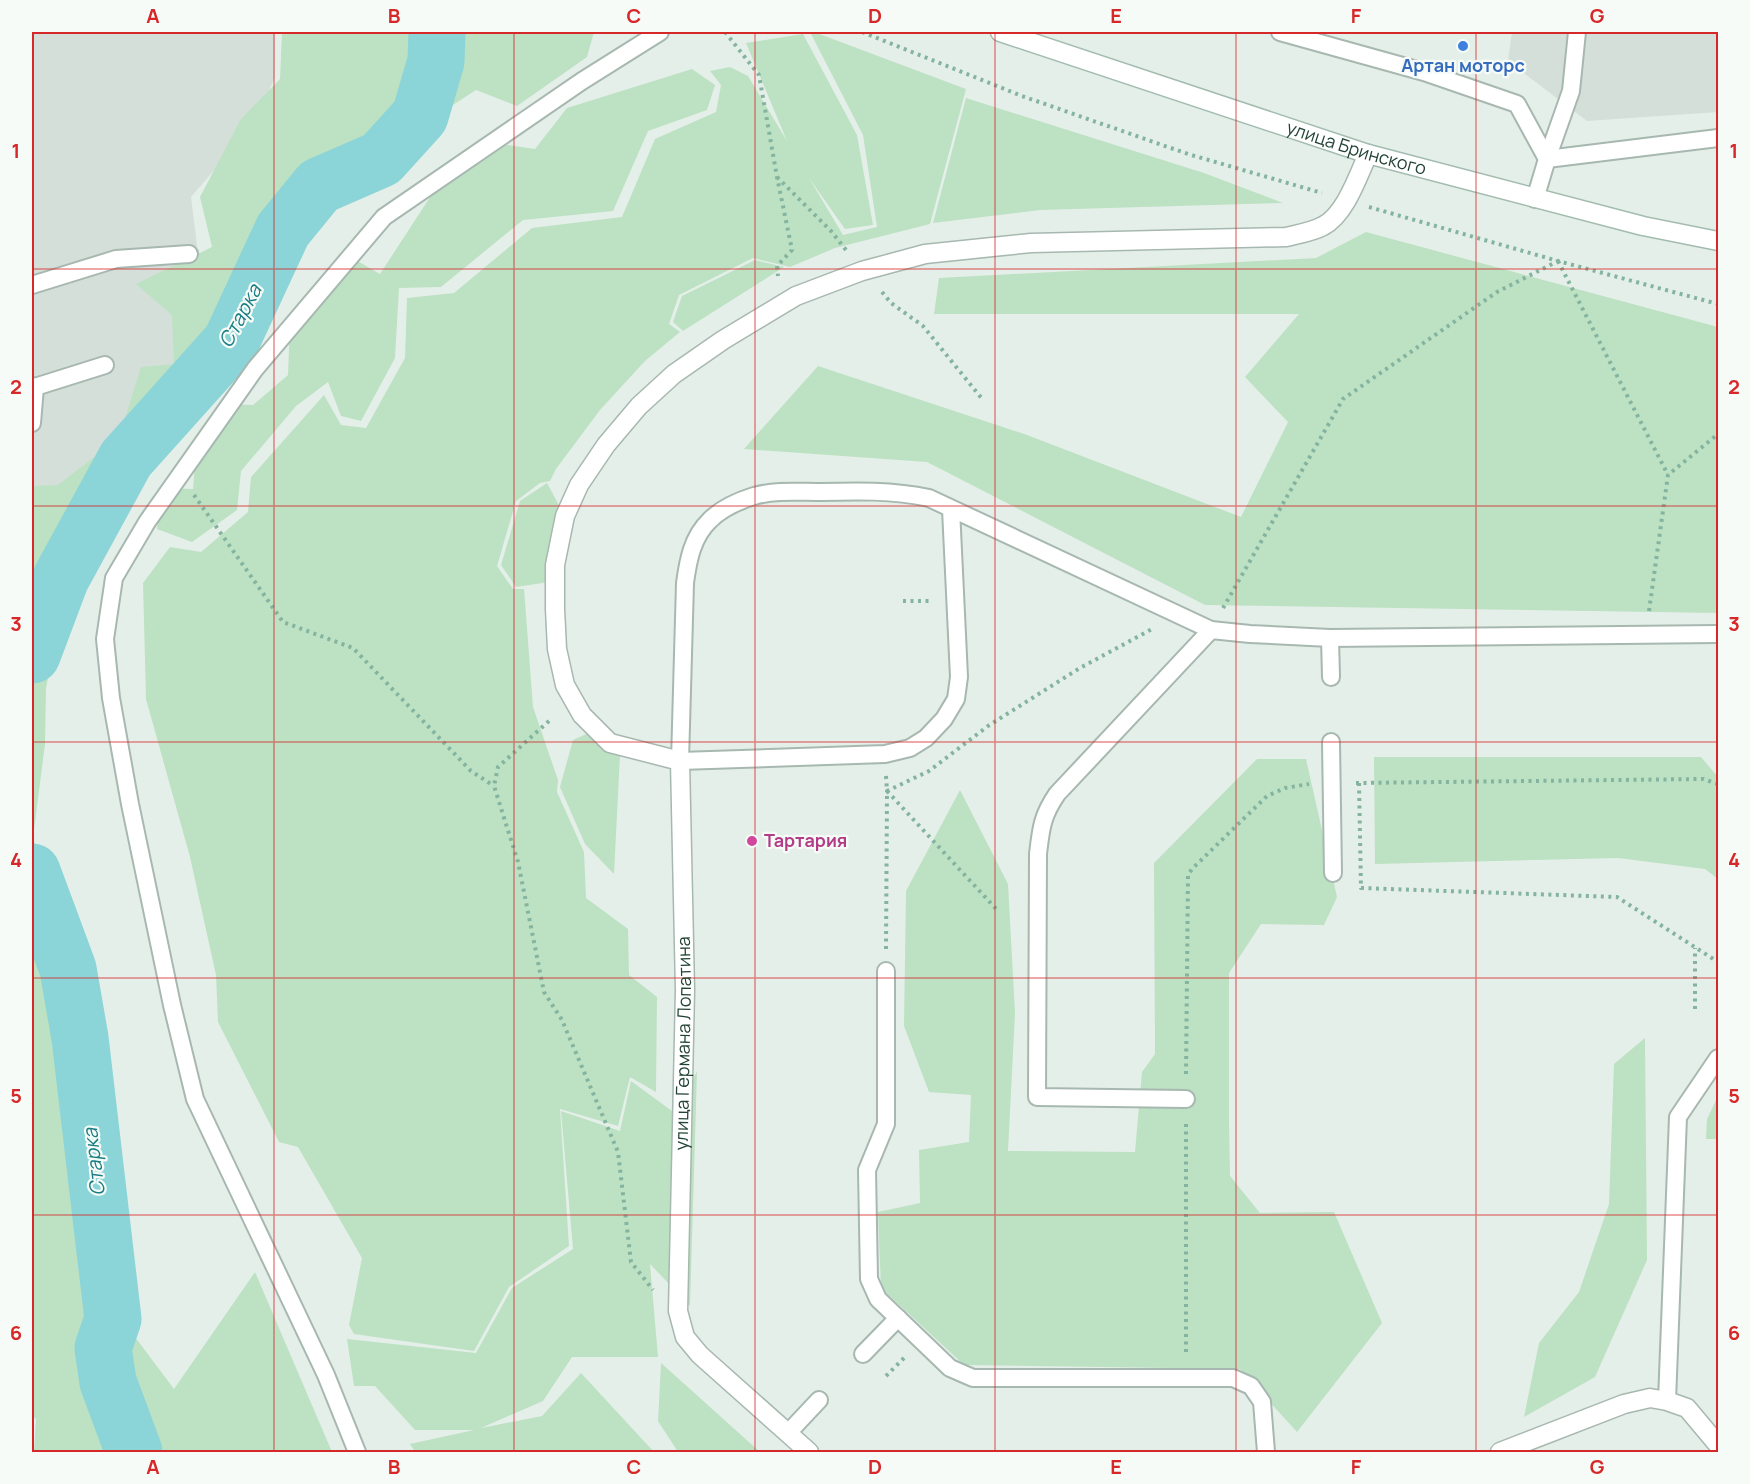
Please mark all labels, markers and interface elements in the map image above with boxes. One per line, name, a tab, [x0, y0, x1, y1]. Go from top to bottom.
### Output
text: A	[146, 2, 160, 29]
text: B	[388, 2, 401, 29]
text: C	[627, 2, 641, 29]
text: D	[868, 2, 882, 29]
text: E	[1110, 2, 1122, 29]
text: F	[1351, 2, 1362, 29]
text: G	[1590, 2, 1605, 29]
marker: Артан моторс	[1456, 39, 1470, 53]
place label: Артан моторс	[1401, 53, 1525, 77]
street label: улица Бринского	[1284, 115, 1429, 180]
text: 1	[12, 137, 20, 164]
text: 1	[1730, 137, 1738, 164]
water label: Старка	[212, 279, 268, 352]
text: 2	[10, 373, 22, 400]
text: 2	[1728, 373, 1740, 400]
text: 3	[10, 610, 22, 637]
text: 3	[1728, 610, 1740, 637]
place label: Тартария	[764, 828, 847, 852]
marker: Тартария	[745, 834, 759, 848]
text: 4	[10, 846, 22, 873]
text: 4	[1728, 846, 1740, 873]
street label: улица Германа Лопатина	[669, 936, 696, 1151]
text: 5	[10, 1082, 22, 1109]
text: 5	[1728, 1082, 1740, 1109]
water label: Старка	[76, 1126, 111, 1197]
text: 6	[10, 1319, 22, 1346]
text: 6	[1728, 1319, 1740, 1346]
text: A	[146, 1453, 160, 1480]
text: B	[388, 1453, 401, 1480]
text: C	[627, 1453, 641, 1480]
text: D	[868, 1453, 882, 1480]
text: E	[1110, 1453, 1122, 1480]
text: F	[1351, 1453, 1362, 1480]
text: G	[1590, 1453, 1605, 1480]

